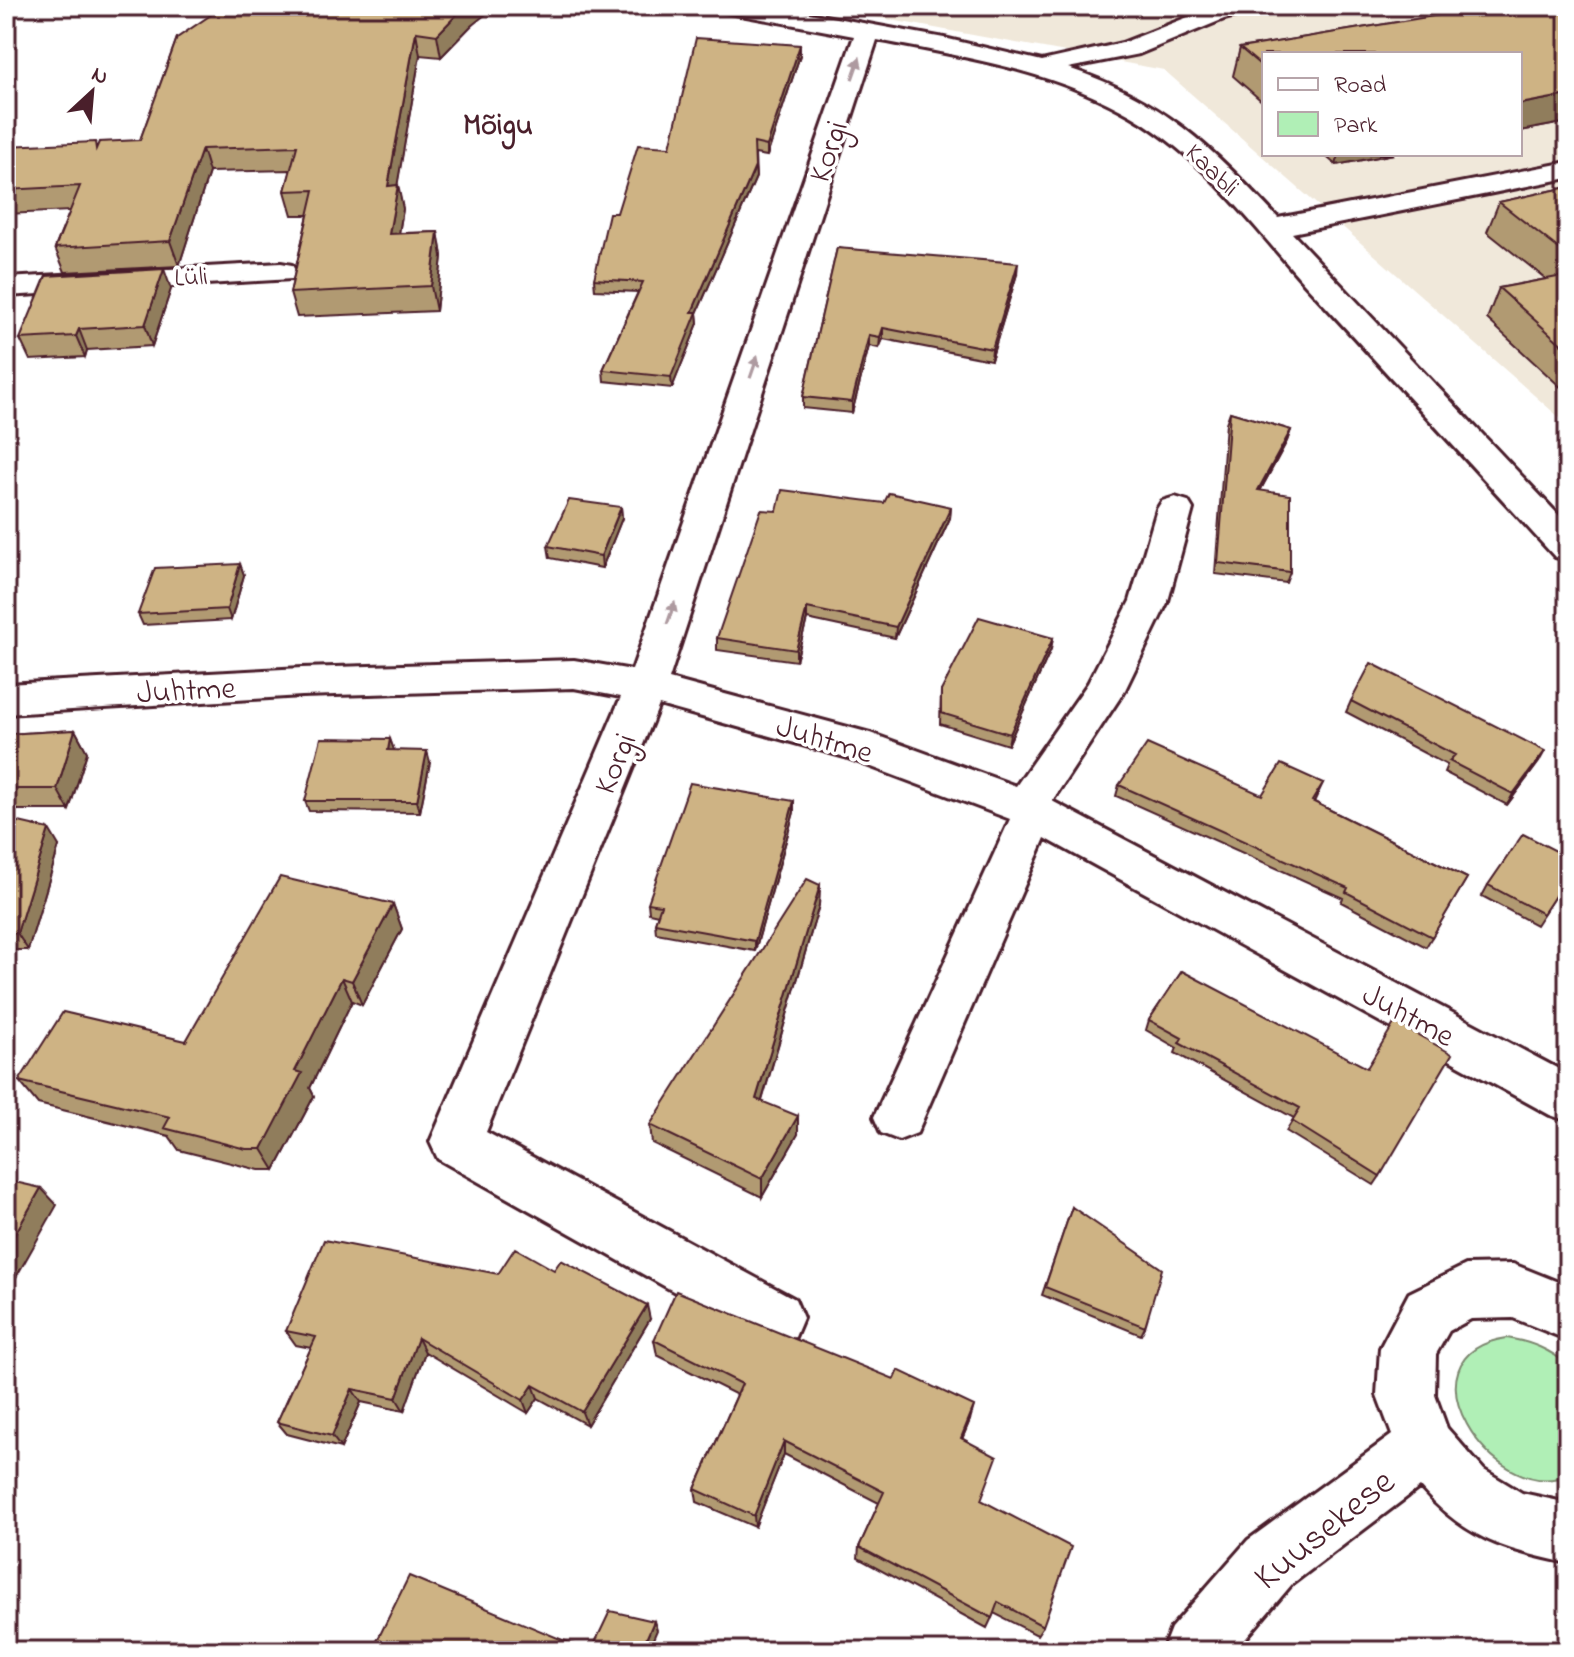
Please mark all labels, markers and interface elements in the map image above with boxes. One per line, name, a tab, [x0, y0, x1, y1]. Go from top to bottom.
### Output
north arrow	[52, 52, 132, 132]
legend	[1262, 52, 1522, 156]
one-way arrow	[850, 55, 862, 79]
text: N	[86, 59, 113, 94]
text: Road	[1334, 69, 1387, 104]
district label: Mõigu	[463, 105, 533, 150]
text: Park	[1334, 109, 1378, 144]
street label: Korgi	[798, 115, 863, 189]
street label: Kaabli	[1175, 136, 1247, 207]
street label: Lüli	[173, 259, 209, 299]
one-way arrow	[749, 355, 761, 379]
one-way arrow	[666, 601, 678, 625]
street label: Juhtme	[136, 666, 237, 719]
street label: Juhtme	[770, 704, 879, 778]
street label: Korgi	[583, 727, 651, 802]
street label: Juhtme	[1353, 973, 1463, 1061]
street label: Kuusekese	[1243, 1456, 1409, 1606]

